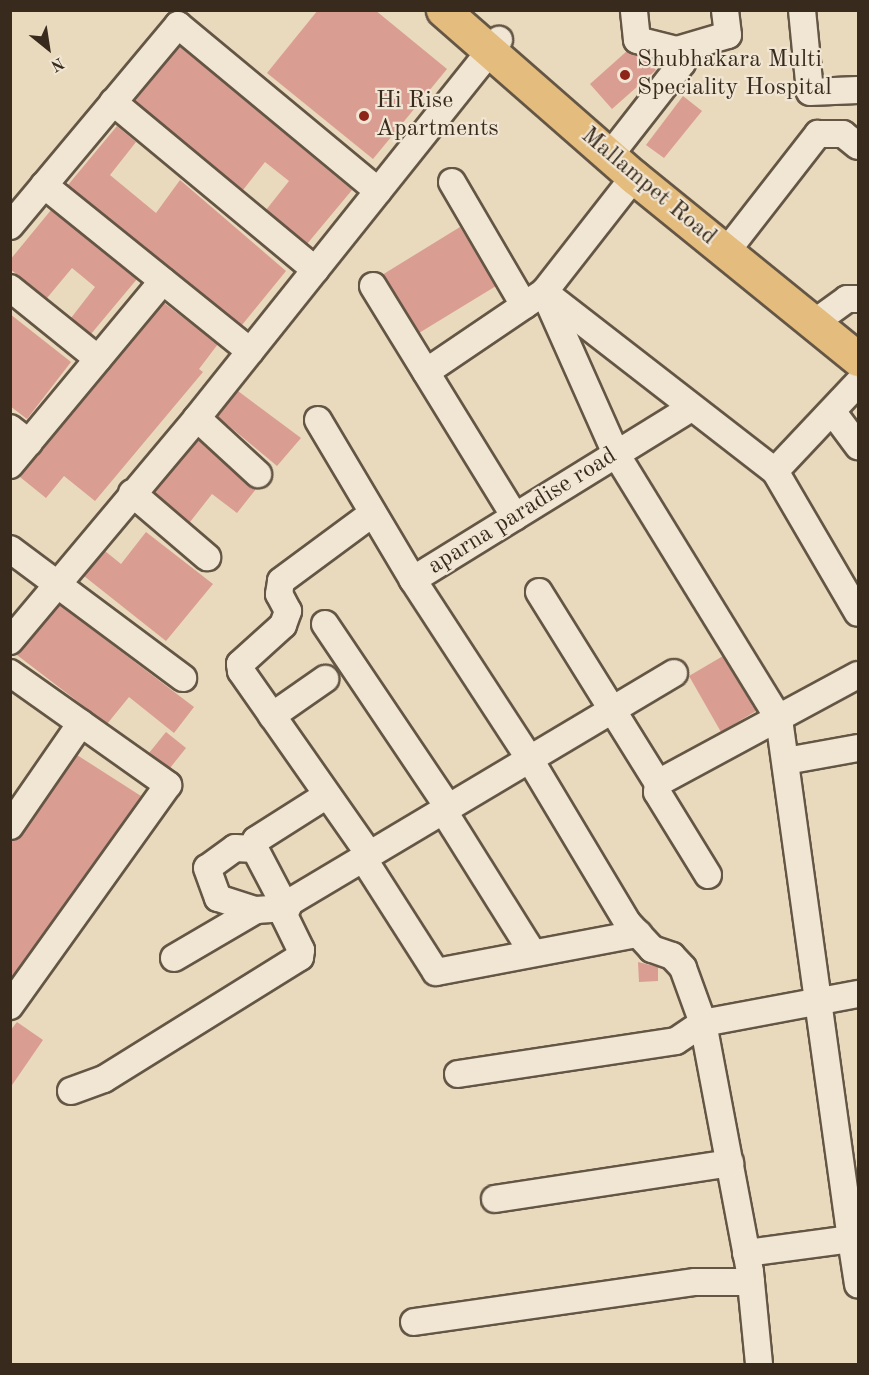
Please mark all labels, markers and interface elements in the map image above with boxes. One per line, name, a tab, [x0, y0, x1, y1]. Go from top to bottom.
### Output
north arrow	[18, 18, 78, 78]
place label: Shubhakara Multi Speciality Hospital	[637, 47, 832, 103]
text: N	[48, 54, 66, 74]
marker: Shubhakara Multi Speciality Hospital	[618, 68, 632, 82]
place label: Hi Rise Apartments	[376, 88, 499, 144]
marker: Hi Rise Apartments	[357, 109, 371, 123]
street label: Mallampet Road	[574, 122, 722, 252]
street label: aparna paradise road	[423, 442, 623, 582]

